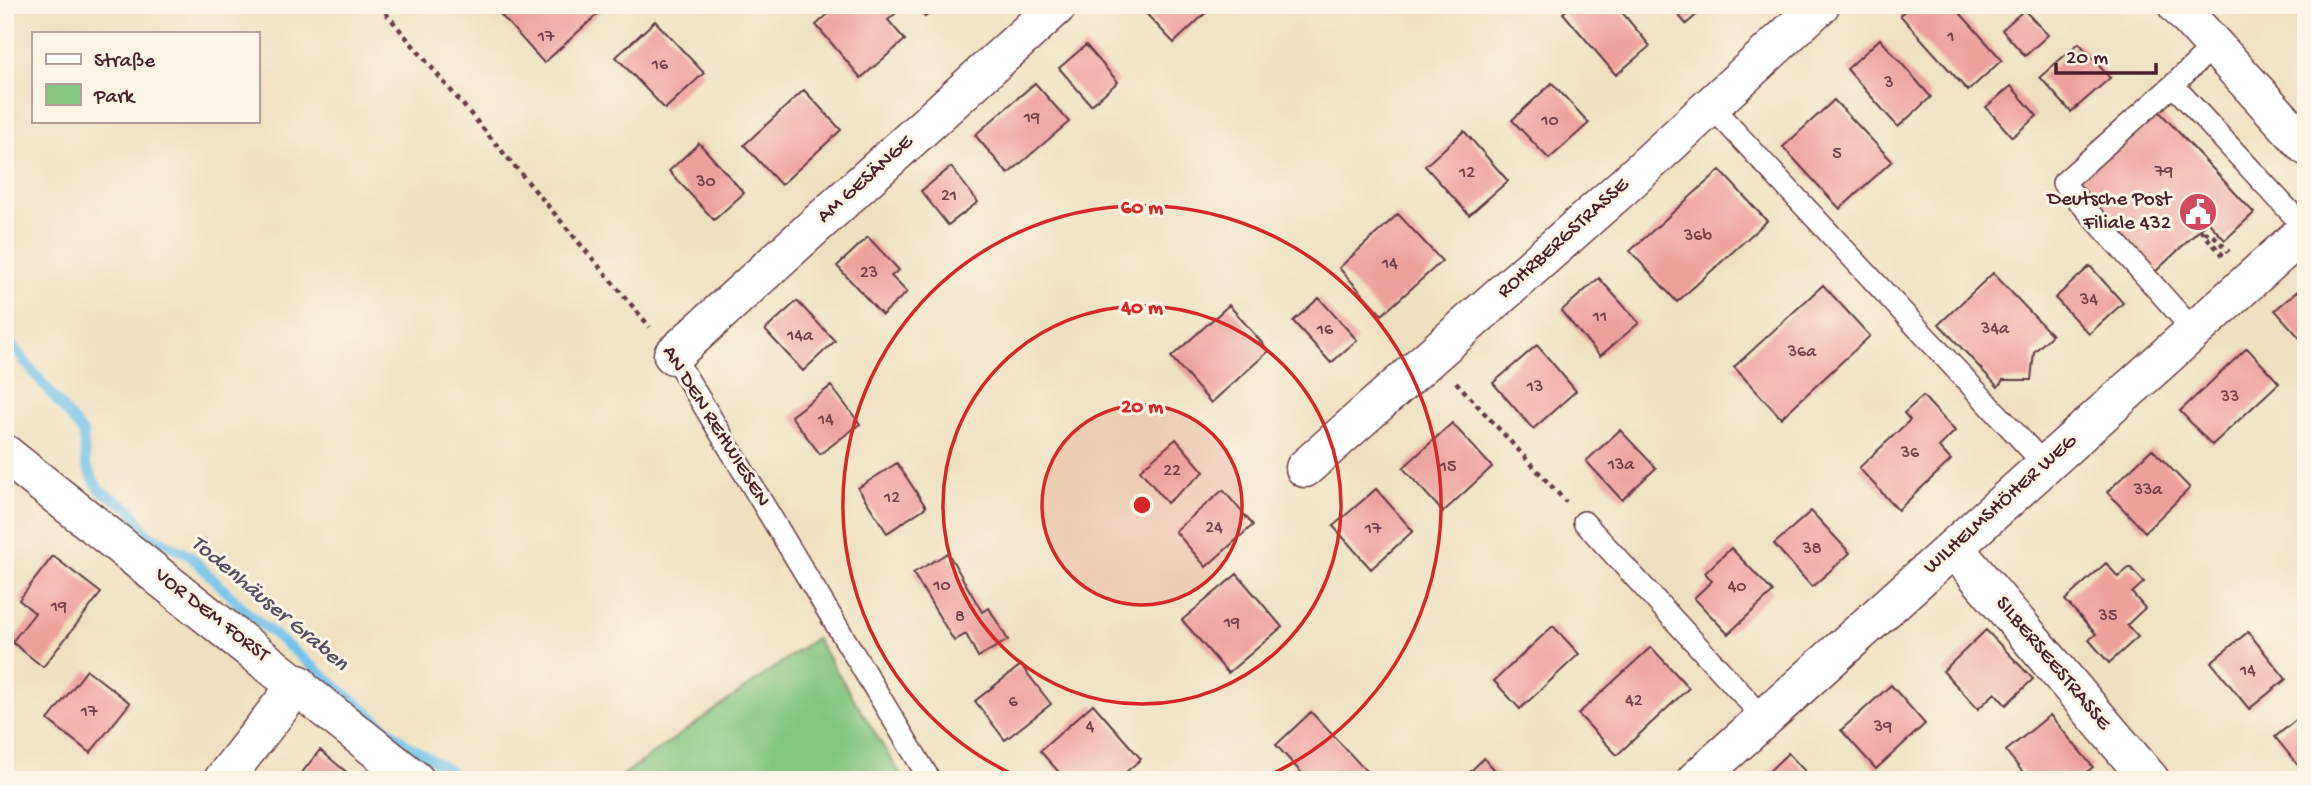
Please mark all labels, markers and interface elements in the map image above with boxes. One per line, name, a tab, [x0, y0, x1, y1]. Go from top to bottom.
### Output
house number: 17	[537, 27, 555, 48]
house number: 1	[1946, 27, 1955, 48]
legend	[32, 32, 259, 122]
scale bar	[2056, 32, 2155, 76]
text: 20 m	[2066, 47, 2108, 72]
text: Straße	[94, 50, 156, 75]
house number: 16	[651, 55, 669, 76]
house number: 3	[1883, 73, 1894, 94]
text: Park	[93, 86, 137, 111]
house number: 19	[1023, 108, 1040, 129]
house number: 10	[1540, 111, 1559, 132]
street label: AM GESÄNGE	[813, 130, 920, 230]
house number: 5	[1832, 144, 1842, 165]
house number: 79	[2154, 162, 2173, 183]
house number: 12	[1458, 163, 1475, 184]
house number: 30	[695, 172, 716, 193]
street label: ROHRBERGSTRASSE	[1493, 173, 1636, 305]
house number: 21	[941, 186, 957, 207]
place label: Deutsche Post Filiale 432	[2045, 188, 2173, 237]
public building icon: Deutsche Post Filiale 432	[2177, 191, 2219, 233]
text: 60 m	[1121, 197, 1163, 222]
house number: 36b	[1683, 226, 1712, 247]
house number: 14	[1381, 254, 1398, 275]
house number: 23	[860, 263, 878, 284]
house number: 34	[2079, 290, 2098, 311]
text: 40 m	[1120, 297, 1163, 322]
house number: 11	[1592, 307, 1607, 328]
house number: 34a	[1980, 319, 2010, 340]
house number: 16	[1316, 320, 1334, 341]
house number: 14a	[786, 326, 814, 347]
street label: AN DEN REHWIESEN	[655, 342, 775, 512]
house number: 36a	[1787, 342, 1817, 363]
house number: 13	[1526, 377, 1543, 398]
house number: 33	[2220, 387, 2239, 408]
text: 20 m	[1121, 396, 1163, 421]
house number: 14	[817, 410, 834, 431]
street label: WILHELMSHÖHER WEG	[1919, 429, 2083, 580]
house number: 36	[1900, 443, 1920, 464]
house number: 13a	[1607, 455, 1635, 476]
house number: 15	[1439, 457, 1456, 478]
house number: 22	[1163, 461, 1181, 482]
house number: 33a	[2133, 480, 2163, 501]
house number: 12	[883, 488, 900, 509]
centre of rings	[1130, 493, 1154, 517]
house number: 24	[1205, 518, 1223, 539]
house number: 17	[1364, 519, 1382, 540]
water label: Todenhäuser Graben	[185, 530, 354, 678]
house number: 38	[1801, 539, 1822, 560]
street label: VOR DEM FORST	[148, 563, 274, 669]
house number: 10	[932, 576, 951, 597]
house number: 40	[1728, 577, 1746, 598]
street label: SILBERSEESTRASSE	[1989, 592, 2116, 737]
house number: 19	[50, 597, 67, 618]
house number: 35	[2098, 606, 2117, 627]
house number: 8	[955, 607, 965, 628]
house number: 19	[1223, 613, 1240, 634]
house number: 14	[2239, 661, 2256, 682]
house number: 42	[1625, 691, 1643, 712]
house number: 6	[1008, 692, 1018, 713]
house number: 17	[80, 702, 98, 723]
house number: 4	[1086, 717, 1095, 738]
house number: 39	[1873, 717, 1892, 738]

